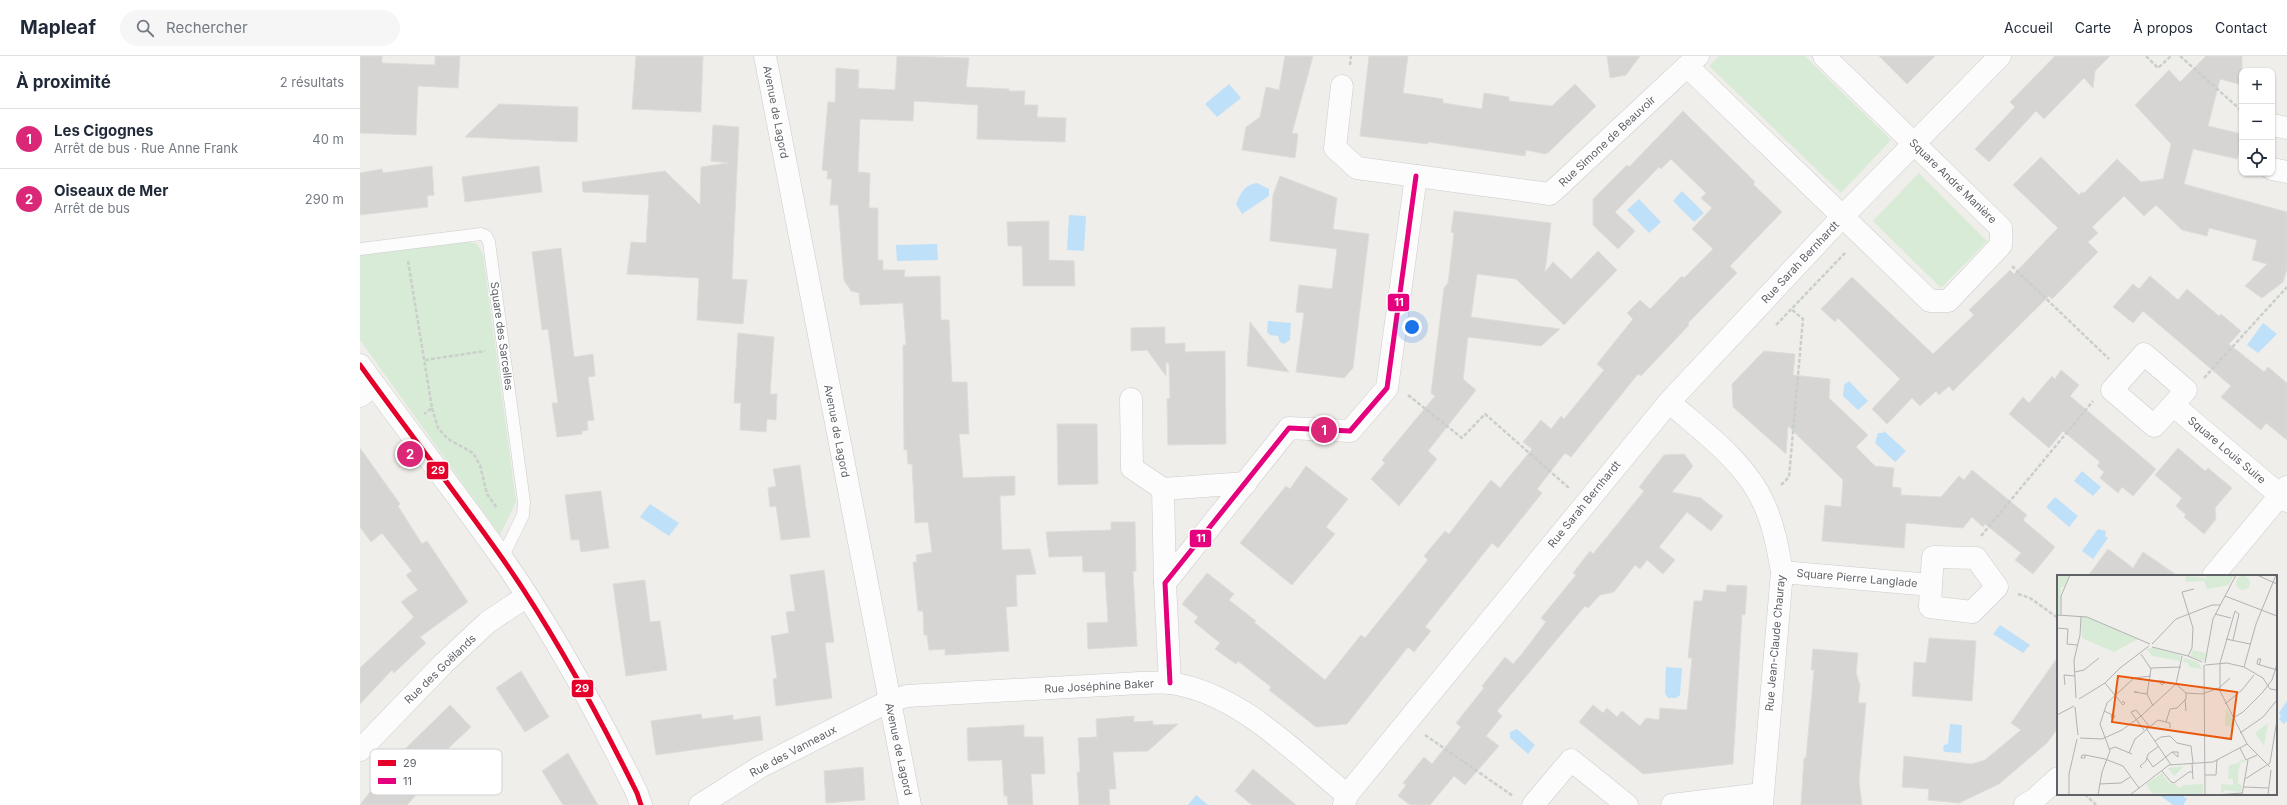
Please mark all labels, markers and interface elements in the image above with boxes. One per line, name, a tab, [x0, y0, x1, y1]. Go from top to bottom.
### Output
search box	[120, 10, 400, 46]
text: Mapleaf	[20, 16, 96, 39]
icon: search	[134, 17, 156, 39]
text: Rechercher	[166, 18, 248, 37]
text: Accueil	[2004, 19, 2053, 36]
text: Carte	[2075, 19, 2111, 36]
text: À propos	[2133, 19, 2193, 36]
text: Contact	[2215, 19, 2267, 36]
street label: Avenue de Lagord	[760, 64, 792, 160]
map controls	[2239, 68, 2275, 176]
button: +	[2239, 68, 2275, 104]
text: À proximité	[16, 72, 111, 92]
text: 2 résultats	[280, 74, 344, 90]
street label: Rue Simone de Beauvoir	[1556, 93, 1658, 189]
button: −	[2239, 104, 2275, 140]
text: Les Cigognes	[54, 121, 153, 140]
text: 1	[26, 131, 32, 147]
text: 40 m	[312, 131, 344, 147]
street label: Square André Manière	[1906, 136, 2000, 226]
text: Arrêt de bus · Rue Anne Frank	[54, 140, 238, 156]
button: locate	[2239, 140, 2275, 176]
text: Oiseaux de Mer	[54, 181, 168, 200]
text: 2	[25, 191, 33, 207]
text: 290 m	[305, 191, 344, 207]
text: Arrêt de bus	[54, 200, 130, 216]
street label: Rue Sarah Bernhardt	[1758, 218, 1842, 306]
street label: Square des Sarcelles	[487, 281, 517, 391]
line badge: 11	[1387, 293, 1410, 312]
text: 11	[1394, 295, 1404, 309]
your location	[1402, 317, 1422, 337]
street label: Avenue de Lagord	[821, 383, 853, 479]
street label: Square Louis Suire	[2185, 413, 2269, 487]
pin: 1	[1311, 415, 1337, 445]
pin: 2	[397, 439, 423, 469]
street label: Rue Sarah Bernhardt	[1545, 457, 1624, 550]
line badge: 29	[426, 461, 449, 480]
text: 29	[431, 463, 445, 477]
line badge: 11	[1189, 529, 1212, 548]
text: 11	[1196, 531, 1206, 545]
street label: Square Pierre Langlade	[1796, 566, 1918, 590]
street label: Rue Jean-Claude Chauray	[1762, 574, 1788, 712]
inset map	[2057, 575, 2277, 795]
street label: Rue des Goëlands	[401, 631, 479, 707]
street label: Rue Joséphine Baker	[1044, 676, 1154, 696]
line badge: 29	[571, 679, 594, 698]
text: 29	[575, 681, 589, 695]
street label: Avenue de Lagord	[882, 701, 916, 797]
street label: Rue des Vanneaux	[747, 722, 839, 780]
legend	[370, 749, 502, 795]
text: 29	[403, 756, 417, 770]
text: 11	[403, 774, 412, 788]

